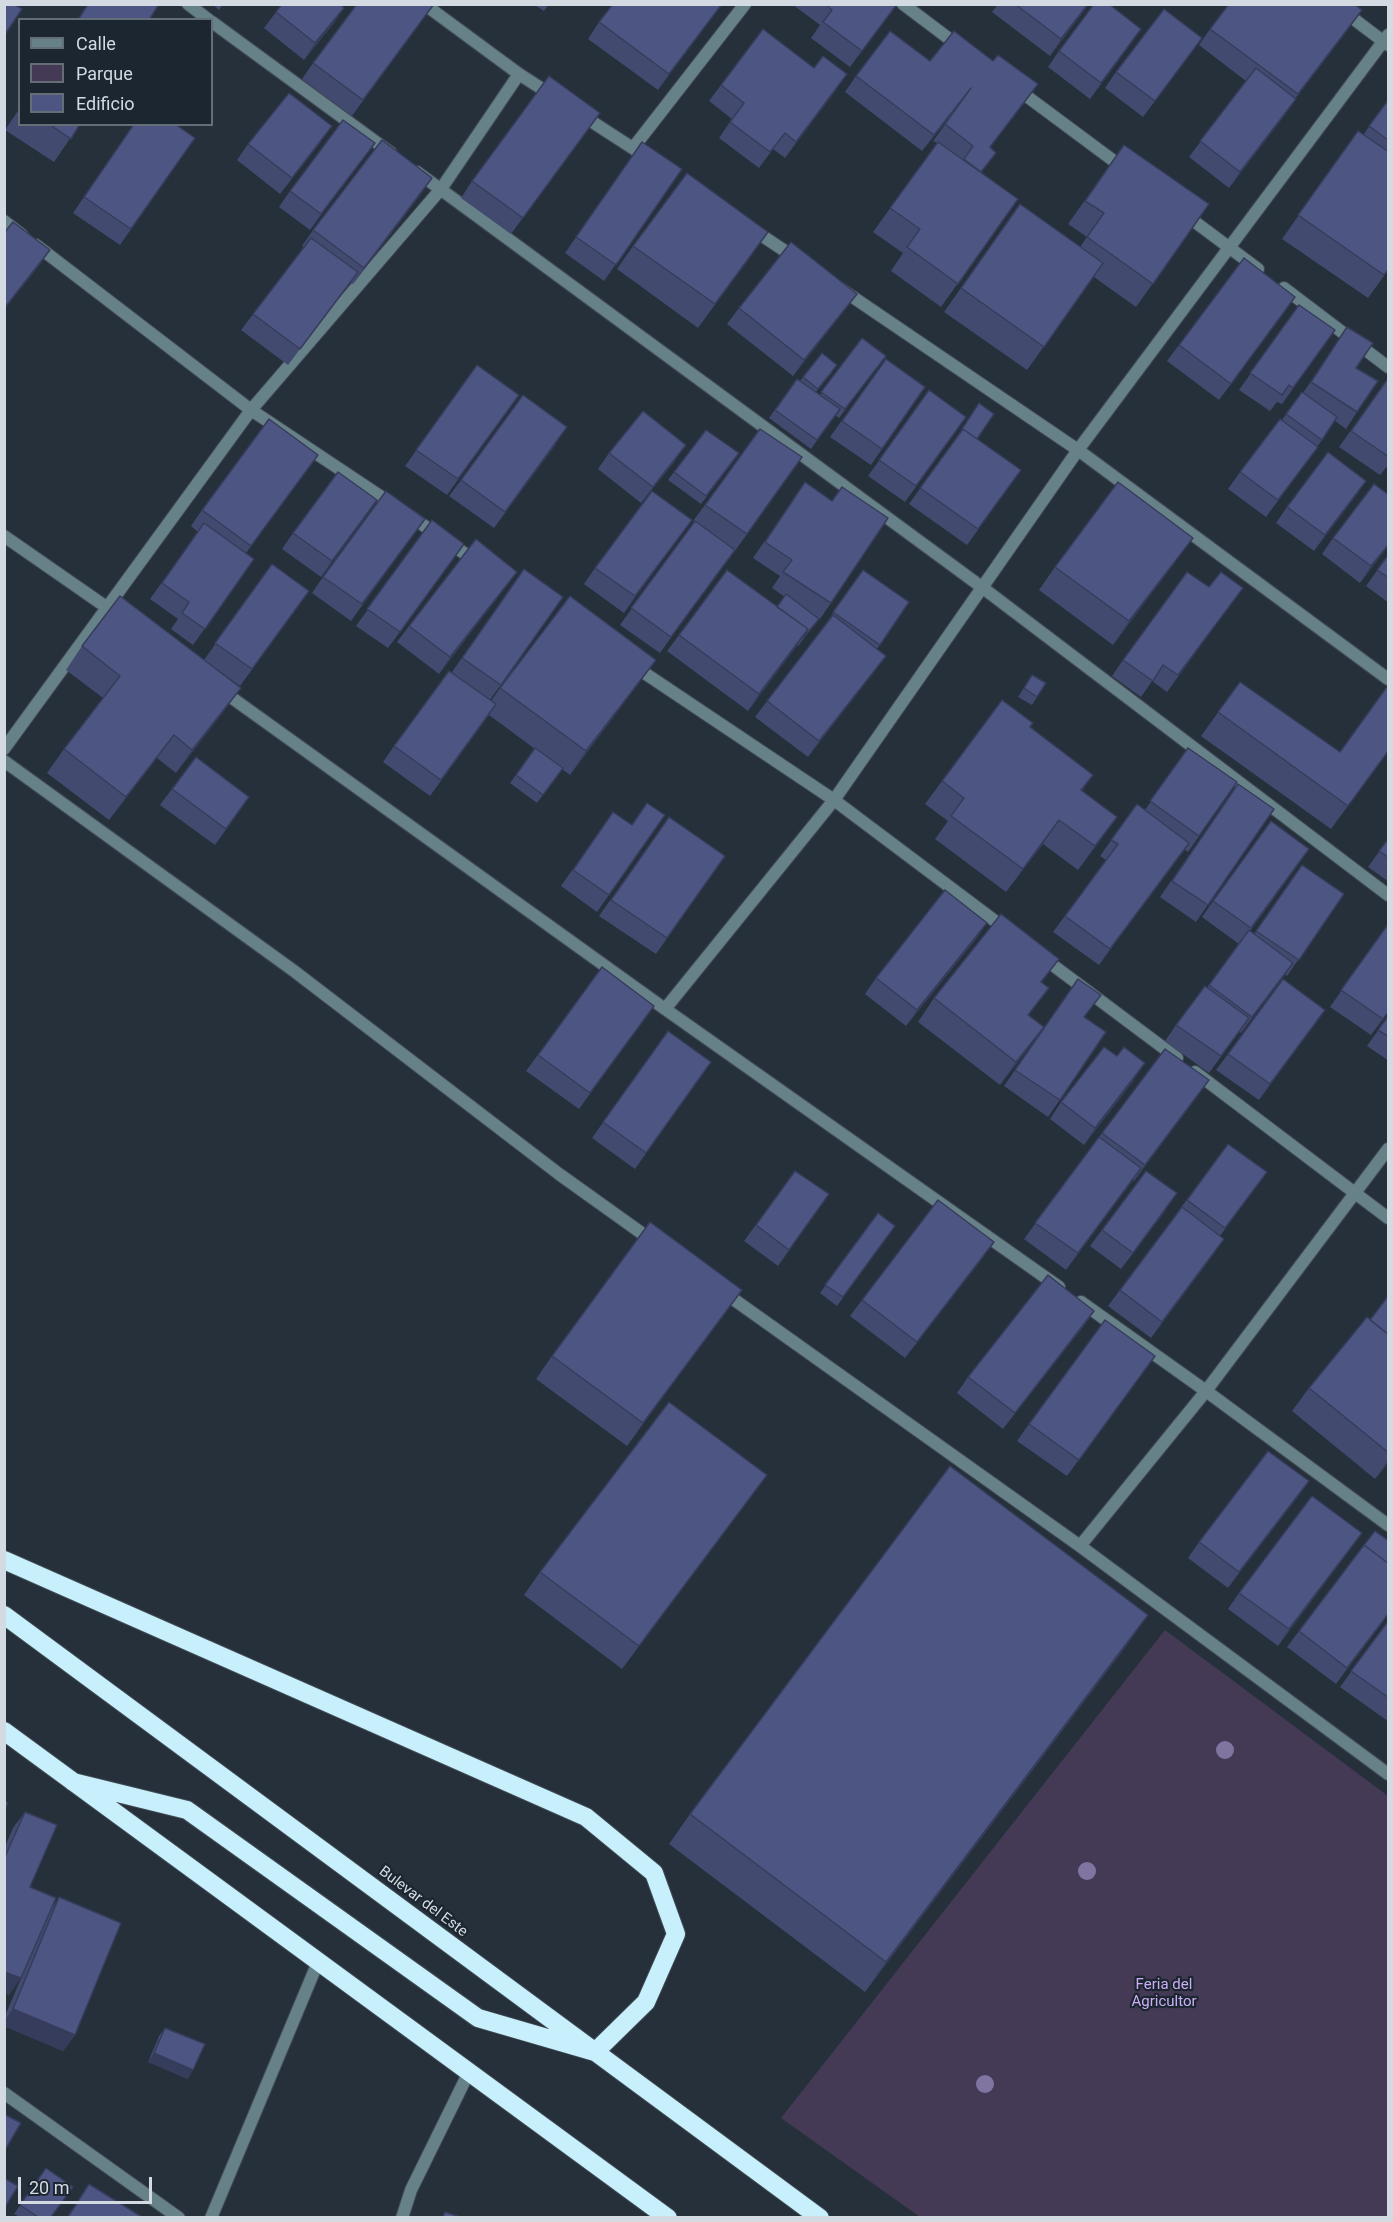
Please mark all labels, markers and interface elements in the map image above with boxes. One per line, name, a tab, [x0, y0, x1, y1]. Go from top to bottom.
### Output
legend	[18, 18, 213, 126]
text: Calle	[76, 33, 116, 54]
text: Parque	[76, 63, 133, 84]
text: Edificio	[76, 93, 135, 114]
street label: Bulevar del Este	[375, 1863, 471, 1941]
park label: Feria del Agricultor	[1131, 1976, 1197, 2011]
scale bar	[21, 2165, 154, 2203]
text: 20 m	[29, 2177, 69, 2198]

